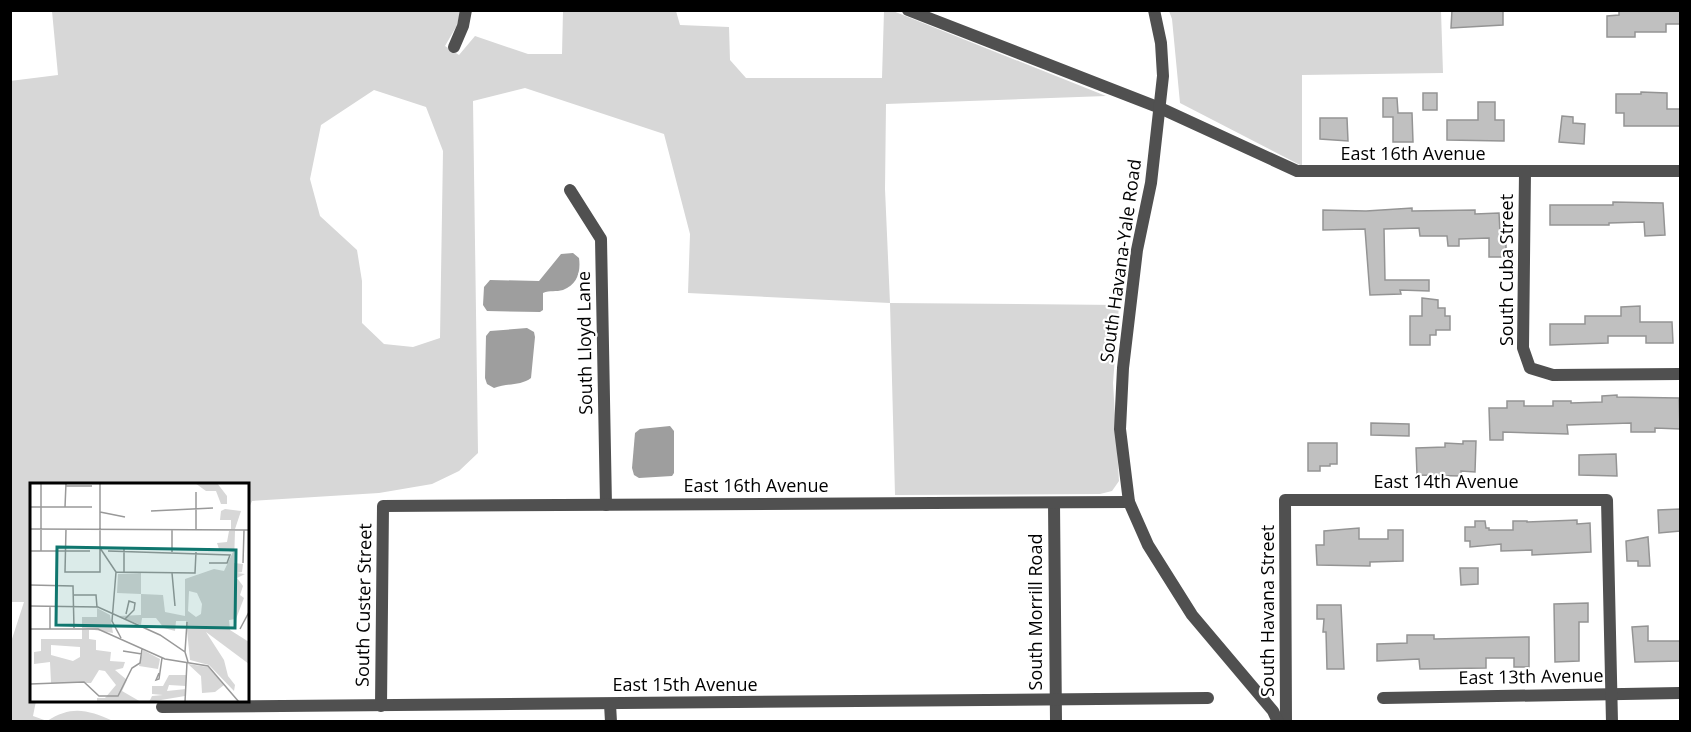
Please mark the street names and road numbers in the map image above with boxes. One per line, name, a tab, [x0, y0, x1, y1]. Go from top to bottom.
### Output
street label: East 16th Avenue	[1340, 141, 1486, 165]
street label: South Havana-Yale Road	[1094, 158, 1146, 364]
street label: South Cuba Street	[1494, 194, 1518, 346]
street label: South Lloyd Lane	[571, 271, 597, 415]
street label: East 14th Avenue	[1373, 469, 1519, 493]
street label: East 16th Avenue	[683, 473, 829, 497]
street label: South Custer Street	[350, 523, 376, 687]
street label: South Havana Street	[1255, 525, 1279, 697]
street label: South Morrill Road	[1023, 534, 1047, 690]
street label: East 13th Avenue	[1458, 663, 1604, 689]
street label: East 15th Avenue	[612, 672, 758, 696]

